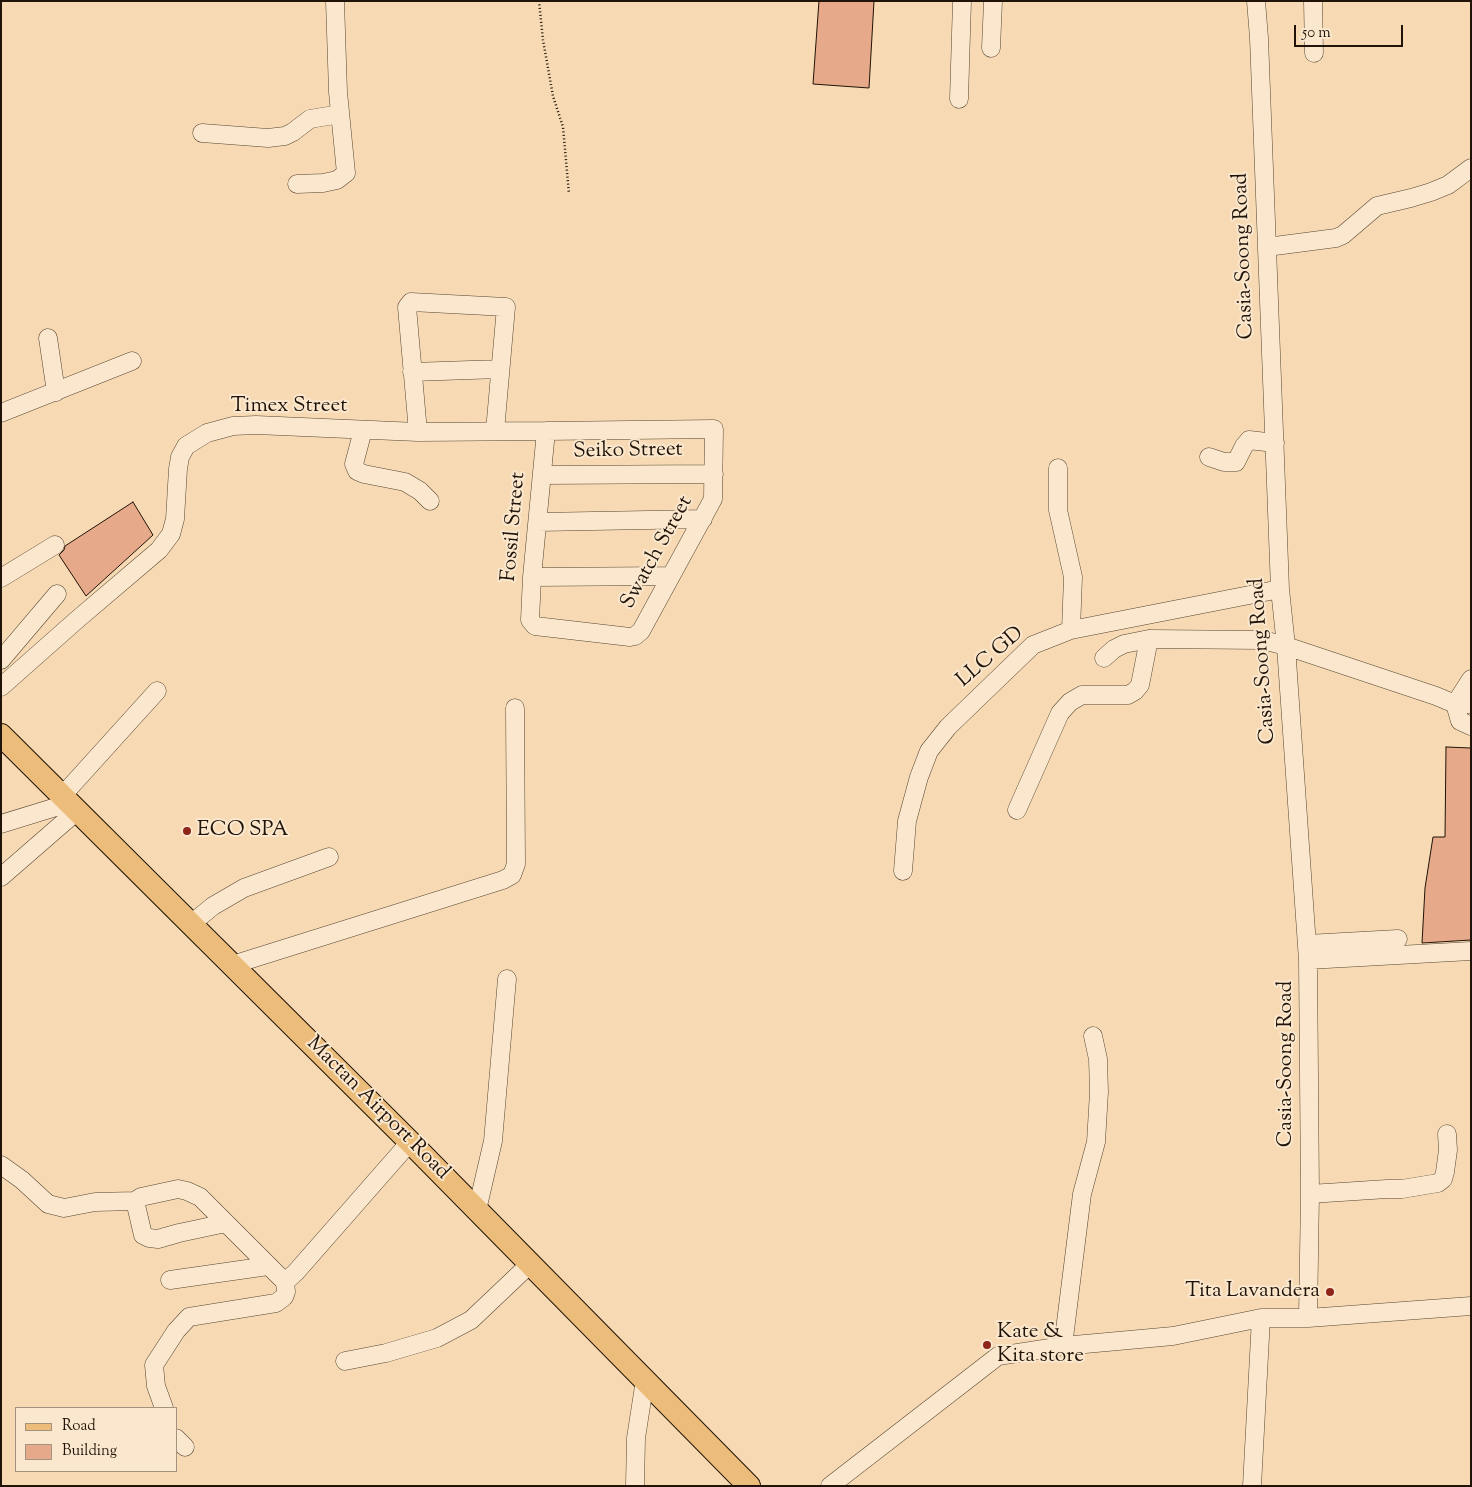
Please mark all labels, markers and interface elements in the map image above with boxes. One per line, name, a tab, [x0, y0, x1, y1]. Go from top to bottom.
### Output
scale bar	[1297, 15, 1406, 47]
text: 50 m	[1302, 23, 1331, 44]
street label: Casia-Soong Road	[1229, 172, 1261, 340]
street label: Timex Street	[231, 394, 347, 420]
street label: Seiko Street	[573, 438, 683, 466]
street label: Fossil Street	[498, 471, 532, 583]
street label: Swatch Street	[617, 492, 699, 614]
street label: Casia-Soong Road	[1246, 577, 1282, 745]
street label: LLC GD	[952, 622, 1030, 694]
place label: ECO SPA	[197, 818, 288, 844]
marker: ECO SPA	[181, 825, 193, 837]
street label: Casia-Soong Road	[1274, 981, 1300, 1147]
street label: Mactan Airport Road	[300, 1032, 454, 1186]
place label: Tita Lavandera	[1185, 1279, 1320, 1305]
marker: Tita Lavandera	[1324, 1286, 1336, 1298]
place label: Kate & Kita store	[997, 1320, 1084, 1370]
marker: Kate & Kita store	[981, 1339, 993, 1351]
legend	[15, 1407, 178, 1472]
text: Road	[62, 1416, 96, 1437]
text: Building	[62, 1441, 117, 1462]

